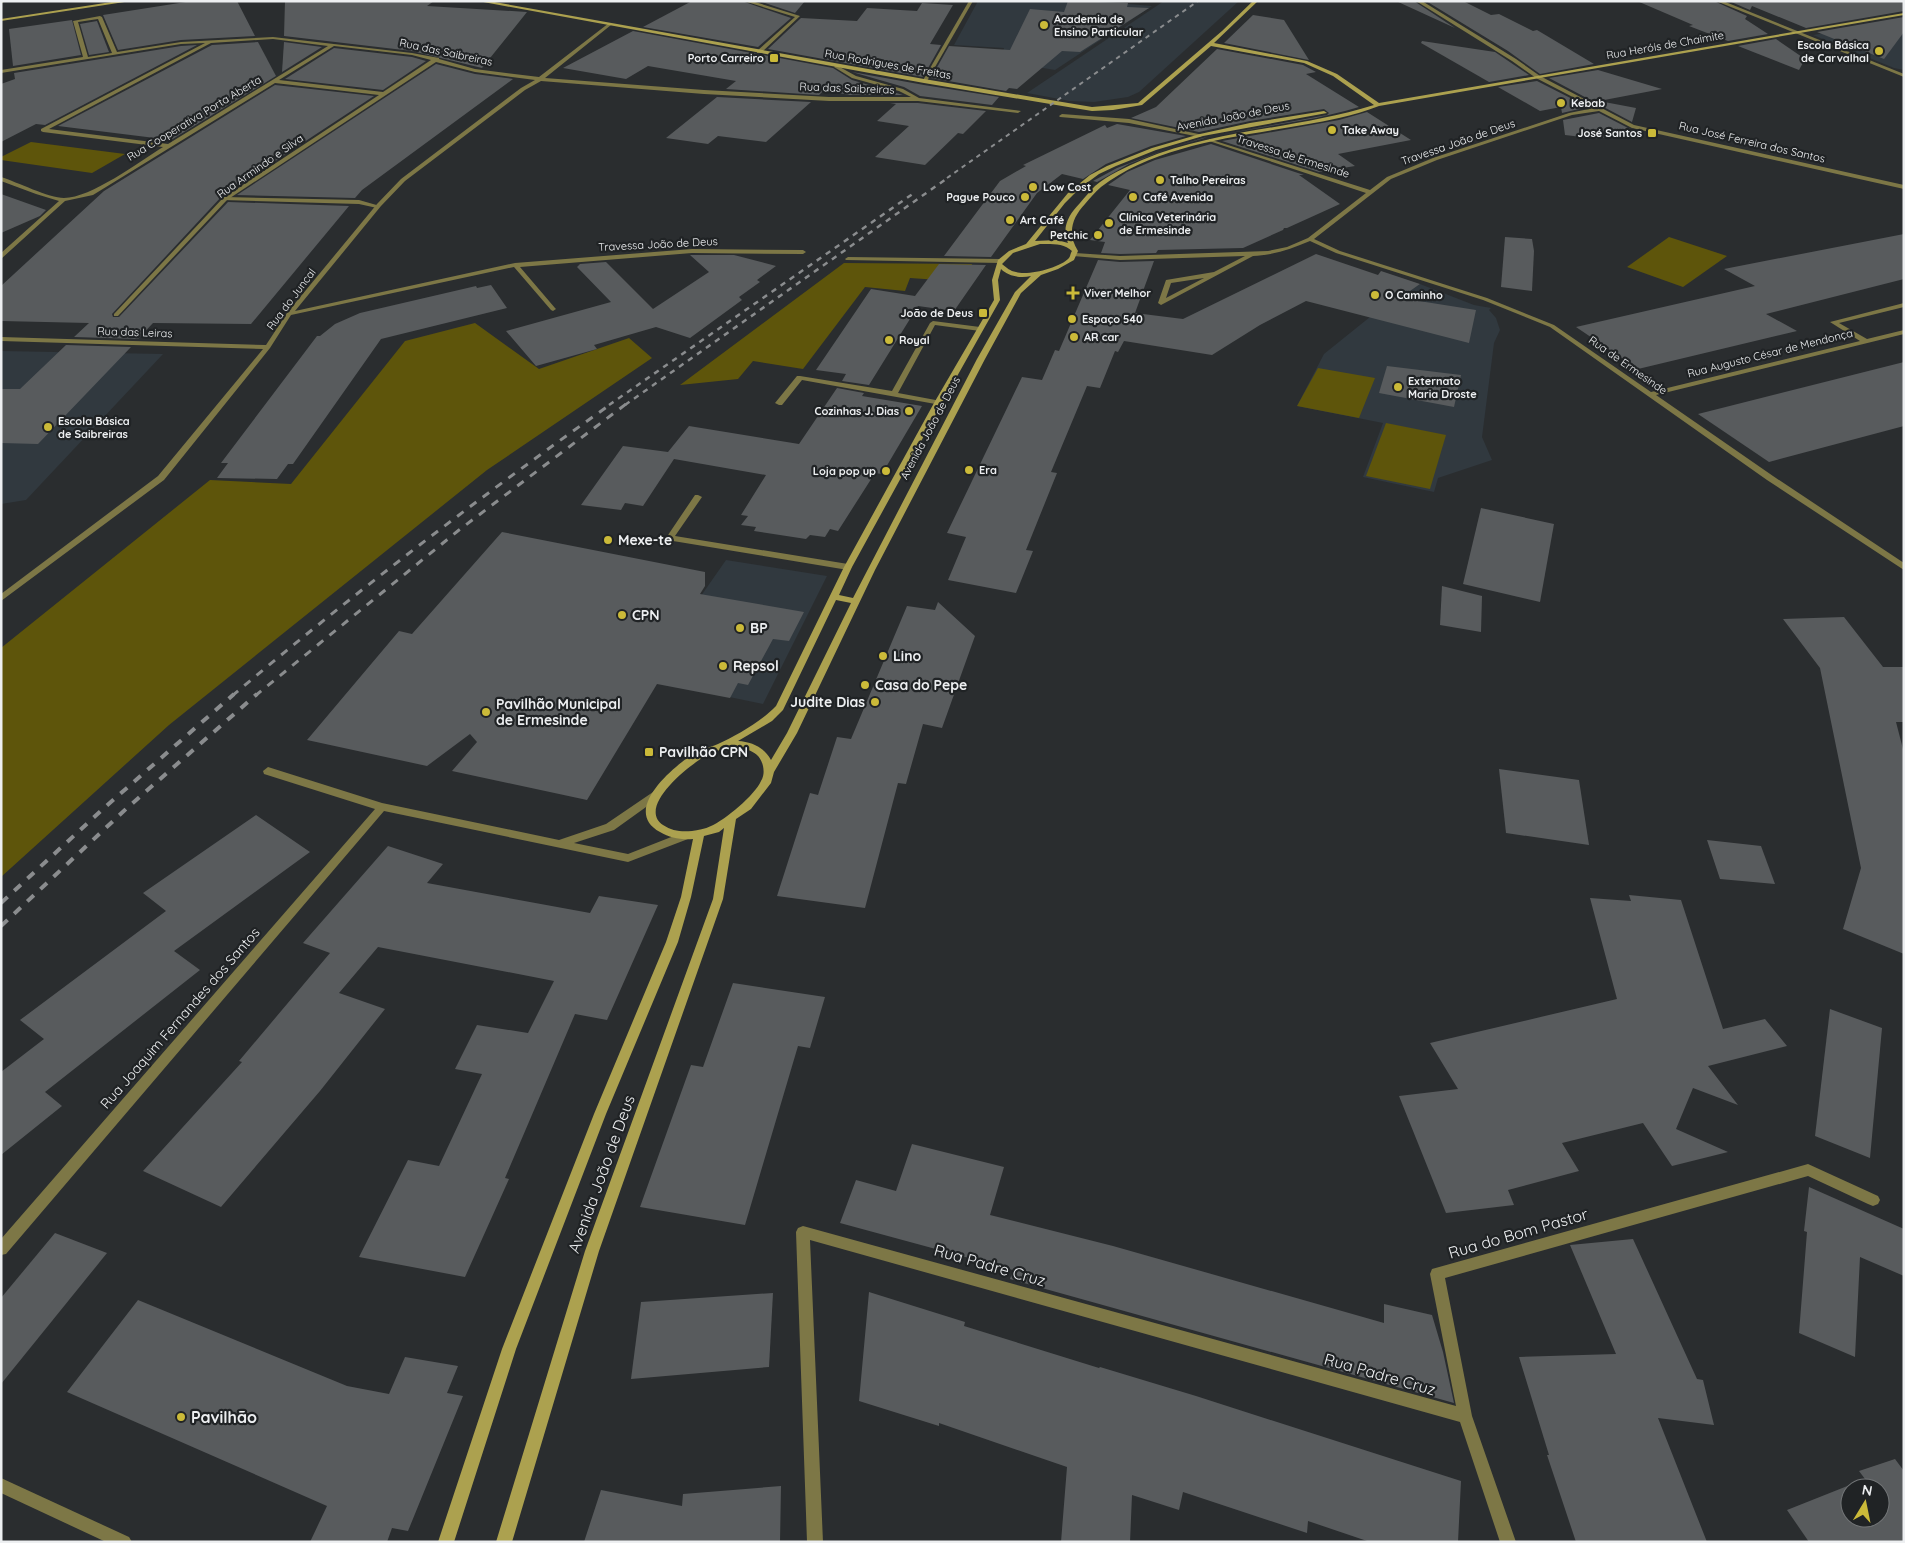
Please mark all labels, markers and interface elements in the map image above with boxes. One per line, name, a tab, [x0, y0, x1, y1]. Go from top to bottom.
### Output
place label: Academia de Ensino Particular	[1054, 12, 1144, 39]
marker: Academia de Ensino Particular	[1038, 19, 1050, 31]
street label: Rua Heróis de Chaimite	[1605, 28, 1725, 62]
street label: Rua das Saibreiras	[398, 35, 494, 69]
place label: Escola Básica de Carvalhal	[1797, 38, 1869, 65]
marker: Escola Básica de Carvalhal	[1873, 45, 1885, 57]
street label: Rua Rodrigues de Freitas	[824, 46, 952, 82]
place label: Porto Carreiro	[688, 51, 764, 65]
marker: Porto Carreiro	[768, 52, 780, 64]
street label: Rua Cooperativa Porta Aberta	[124, 72, 264, 164]
street label: Rua das Saibreiras	[799, 79, 895, 97]
place label: Kebab	[1571, 96, 1605, 110]
marker: Kebab	[1555, 97, 1567, 109]
street label: Avenida João de Deus	[1175, 98, 1291, 134]
street label: Travessa João de Deus	[1399, 116, 1517, 168]
street label: Rua José Ferreira dos Santos	[1678, 118, 1826, 166]
place label: Take Away	[1342, 123, 1399, 137]
marker: Take Away	[1326, 124, 1338, 136]
place label: José Santos	[1578, 126, 1642, 140]
marker: José Santos	[1646, 127, 1658, 139]
street label: Rua Armindo e Silva	[214, 131, 306, 201]
street label: Travessa de Ermesinde	[1235, 131, 1351, 181]
place label: Talho Pereiras	[1170, 173, 1246, 187]
marker: Talho Pereiras	[1154, 174, 1166, 186]
place label: Low Cost	[1043, 180, 1091, 194]
marker: Low Cost	[1027, 181, 1039, 193]
place label: Pague Pouco	[946, 190, 1015, 204]
place label: Café Avenida	[1143, 190, 1213, 204]
marker: Pague Pouco	[1019, 191, 1031, 203]
marker: Café Avenida	[1127, 191, 1139, 203]
place label: Clínica Veterinária de Ermesinde	[1119, 210, 1216, 237]
place label: Art Café	[1020, 213, 1065, 227]
marker: Art Café	[1004, 214, 1016, 226]
marker: Clínica Veterinária de Ermesinde	[1103, 217, 1115, 229]
place label: Petchic	[1050, 228, 1088, 242]
marker: Petchic	[1092, 229, 1104, 241]
street label: Travessa João de Deus	[598, 234, 718, 254]
street label: Rua do Juncal	[263, 266, 319, 332]
marker: Viver Melhor	[1066, 286, 1080, 300]
place label: Viver Melhor	[1084, 286, 1151, 300]
place label: O Caminho	[1385, 288, 1443, 302]
marker: O Caminho	[1369, 289, 1381, 301]
place label: João de Deus	[901, 306, 973, 320]
marker: João de Deus	[977, 307, 989, 319]
place label: Espaço 540	[1082, 312, 1143, 326]
marker: Espaço 540	[1066, 313, 1078, 325]
street label: Rua das Leiras	[97, 324, 173, 340]
street label: Rua Augusto César de Mendonça	[1686, 326, 1854, 380]
place label: AR car	[1084, 330, 1119, 344]
marker: AR car	[1068, 331, 1080, 343]
place label: Royal	[899, 333, 930, 347]
street label: Rua de Ermesinde	[1586, 333, 1670, 397]
marker: Royal	[883, 334, 895, 346]
street label: Avenida João de Deus	[897, 374, 963, 482]
place label: Externato Maria Droste	[1408, 374, 1477, 401]
marker: Externato Maria Droste	[1392, 381, 1404, 393]
place label: Cozinhas J. Dias	[815, 404, 899, 418]
marker: Cozinhas J. Dias	[903, 405, 915, 417]
place label: Escola Básica de Saibreiras	[58, 414, 130, 441]
marker: Escola Básica de Saibreiras	[42, 421, 54, 433]
place label: Era	[979, 463, 997, 477]
place label: Loja pop up	[813, 464, 876, 478]
marker: Era	[963, 464, 975, 476]
marker: Loja pop up	[880, 465, 892, 477]
place label: Mexe-te	[618, 531, 672, 549]
marker: Mexe-te	[602, 534, 614, 546]
place label: CPN	[632, 606, 660, 624]
marker: CPN	[616, 609, 628, 621]
place label: BP	[750, 619, 768, 637]
marker: BP	[734, 622, 746, 634]
place label: Lino	[893, 647, 922, 665]
marker: Lino	[877, 650, 889, 662]
place label: Repsol	[733, 657, 779, 675]
marker: Repsol	[717, 660, 729, 672]
place label: Casa do Pepe	[875, 676, 967, 694]
marker: Casa do Pepe	[859, 679, 871, 691]
place label: Judite Dias	[790, 693, 865, 711]
place label: Pavilhão Municipal de Ermesinde	[496, 695, 621, 729]
marker: Judite Dias	[869, 696, 881, 708]
marker: Pavilhão Municipal de Ermesinde	[480, 706, 492, 718]
place label: Pavilhão CPN	[659, 743, 748, 761]
marker: Pavilhão CPN	[643, 746, 655, 758]
street label: Rua Joaquim Fernandes dos Santos	[96, 924, 264, 1112]
street label: Avenida João de Deus	[563, 1092, 639, 1256]
street label: Rua do Bom Pastor	[1446, 1203, 1590, 1263]
street label: Rua Padre Cruz	[932, 1240, 1048, 1290]
street label: Rua Padre Cruz	[1322, 1349, 1438, 1399]
place label: Pavilhão	[191, 1407, 257, 1427]
marker: Pavilhão	[175, 1411, 187, 1423]
north arrow	[1840, 1478, 1890, 1528]
text: N	[1861, 1480, 1874, 1500]

